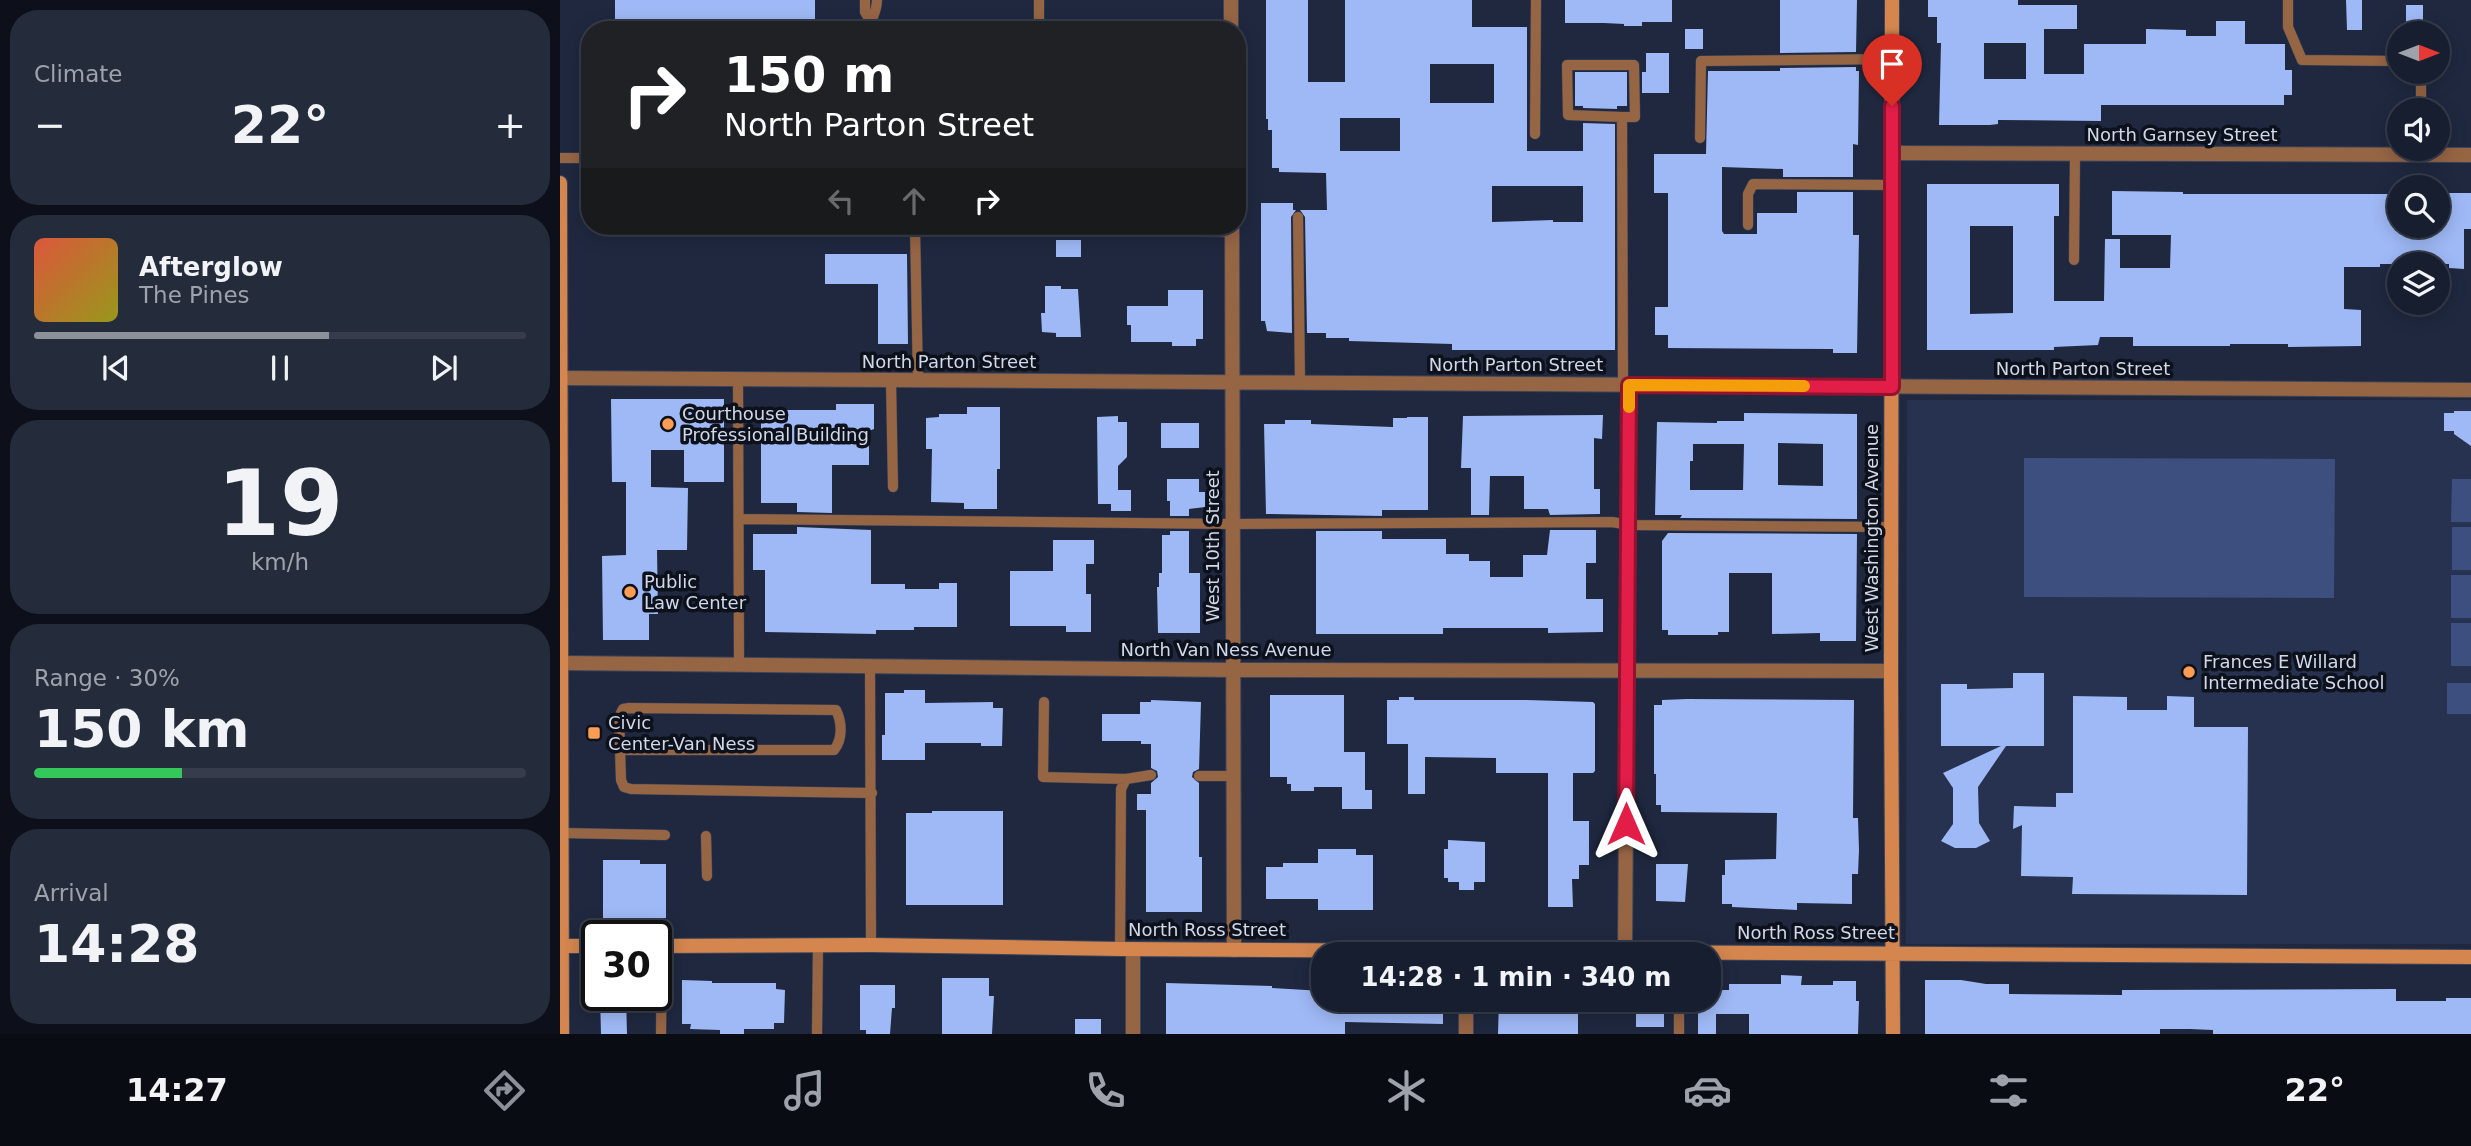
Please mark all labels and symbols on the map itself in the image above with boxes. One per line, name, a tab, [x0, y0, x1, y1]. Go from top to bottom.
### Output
north arrow	[2387, 21, 2450, 84]
pin	[1862, 34, 1922, 106]
street label: North Garnsey Street	[2086, 124, 2278, 145]
street label: North Parton Street	[862, 351, 1036, 372]
street label: North Parton Street	[1429, 354, 1603, 375]
street label: North Parton Street	[1996, 358, 2170, 379]
place label: Courthouse Professional Building	[682, 403, 869, 445]
marker: Courthouse Professional Building	[660, 416, 676, 432]
street label: West Washington Avenue	[1861, 424, 1882, 652]
street label: West 10th Street	[1202, 470, 1223, 622]
place label: Public Law Center	[644, 571, 747, 613]
marker: Public Law Center	[622, 584, 638, 600]
street label: North Van Ness Avenue	[1120, 639, 1332, 660]
place label: Frances E Willard Intermediate School	[2203, 651, 2385, 693]
marker: Frances E Willard Intermediate School	[2181, 664, 2197, 680]
place label: Civic Center-Van Ness	[608, 712, 755, 754]
marker: Civic Center-Van Ness	[586, 725, 602, 741]
position arrow	[1589, 787, 1663, 861]
street label: North Ross Street	[1128, 919, 1286, 940]
speed limit sign: 30	[581, 920, 672, 1011]
street label: North Ross Street	[1737, 922, 1895, 943]

